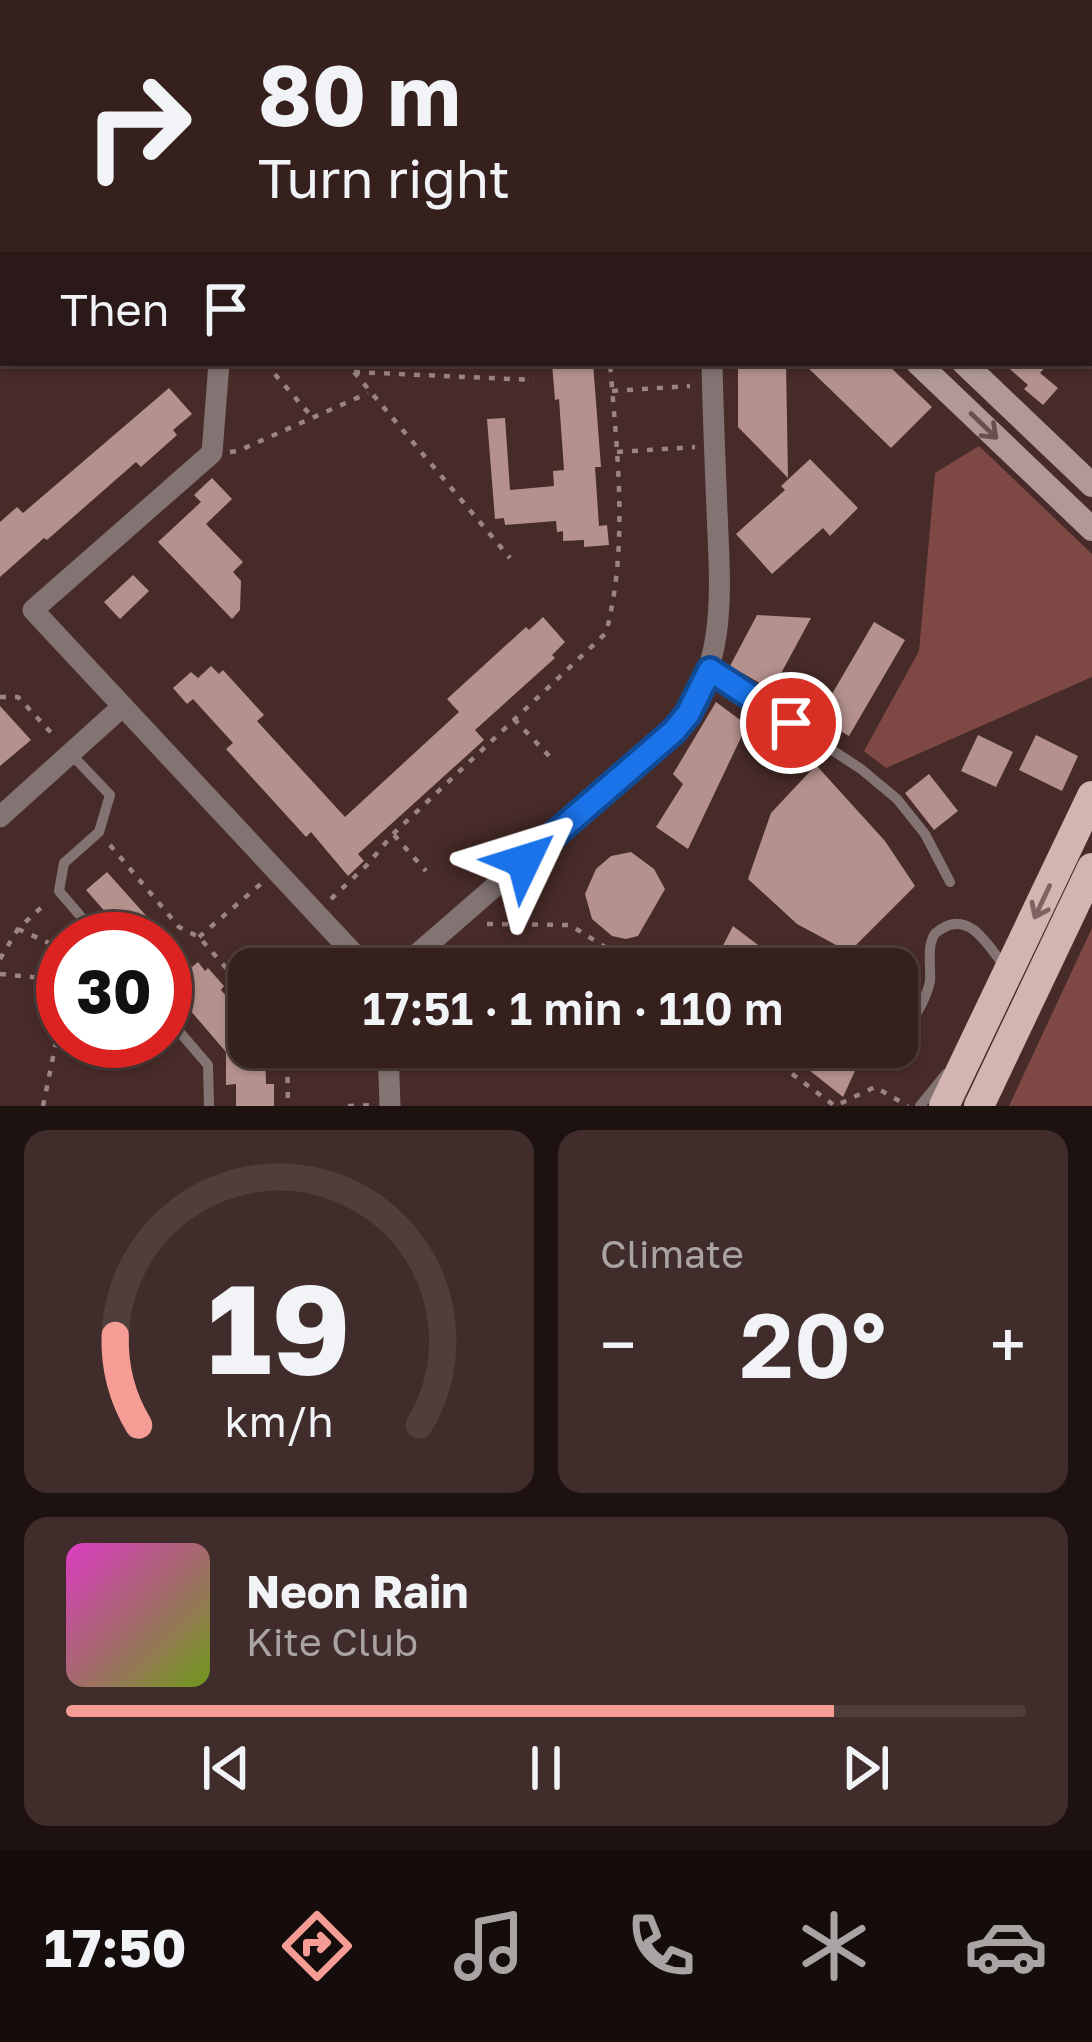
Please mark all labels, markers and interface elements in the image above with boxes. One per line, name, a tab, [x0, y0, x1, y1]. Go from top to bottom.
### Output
text: 80 m	[258, 44, 461, 144]
icon: right	[60, 48, 216, 204]
text: Turn right	[258, 145, 510, 210]
icon: arrive	[193, 276, 259, 342]
text: Then	[60, 282, 169, 336]
one-way arrow	[969, 411, 999, 439]
pin	[740, 672, 842, 774]
icon: arrive	[758, 690, 824, 756]
position arrow	[461, 798, 587, 924]
one-way arrow	[1030, 883, 1052, 919]
speed limit sign: 30	[36, 912, 192, 1068]
text: 17:51 · 1 min · 110 m	[363, 981, 783, 1035]
text: Climate	[600, 1230, 744, 1277]
text: 19	[207, 1252, 351, 1401]
text: 20°	[740, 1290, 886, 1398]
text: −	[600, 1304, 636, 1384]
text: +	[990, 1304, 1026, 1384]
text: km/h	[224, 1394, 334, 1445]
text: Neon Rain	[246, 1564, 469, 1618]
text: Kite Club	[246, 1618, 418, 1665]
icon: previous	[193, 1735, 259, 1801]
icon: pause	[513, 1735, 579, 1801]
icon: next	[833, 1735, 899, 1801]
icon: directions	[275, 1904, 359, 1988]
icon: music	[447, 1904, 531, 1988]
icon: phone	[619, 1904, 703, 1988]
icon: climate	[792, 1904, 876, 1988]
icon: car	[964, 1904, 1048, 1988]
text: 17:50	[44, 1914, 187, 1979]

